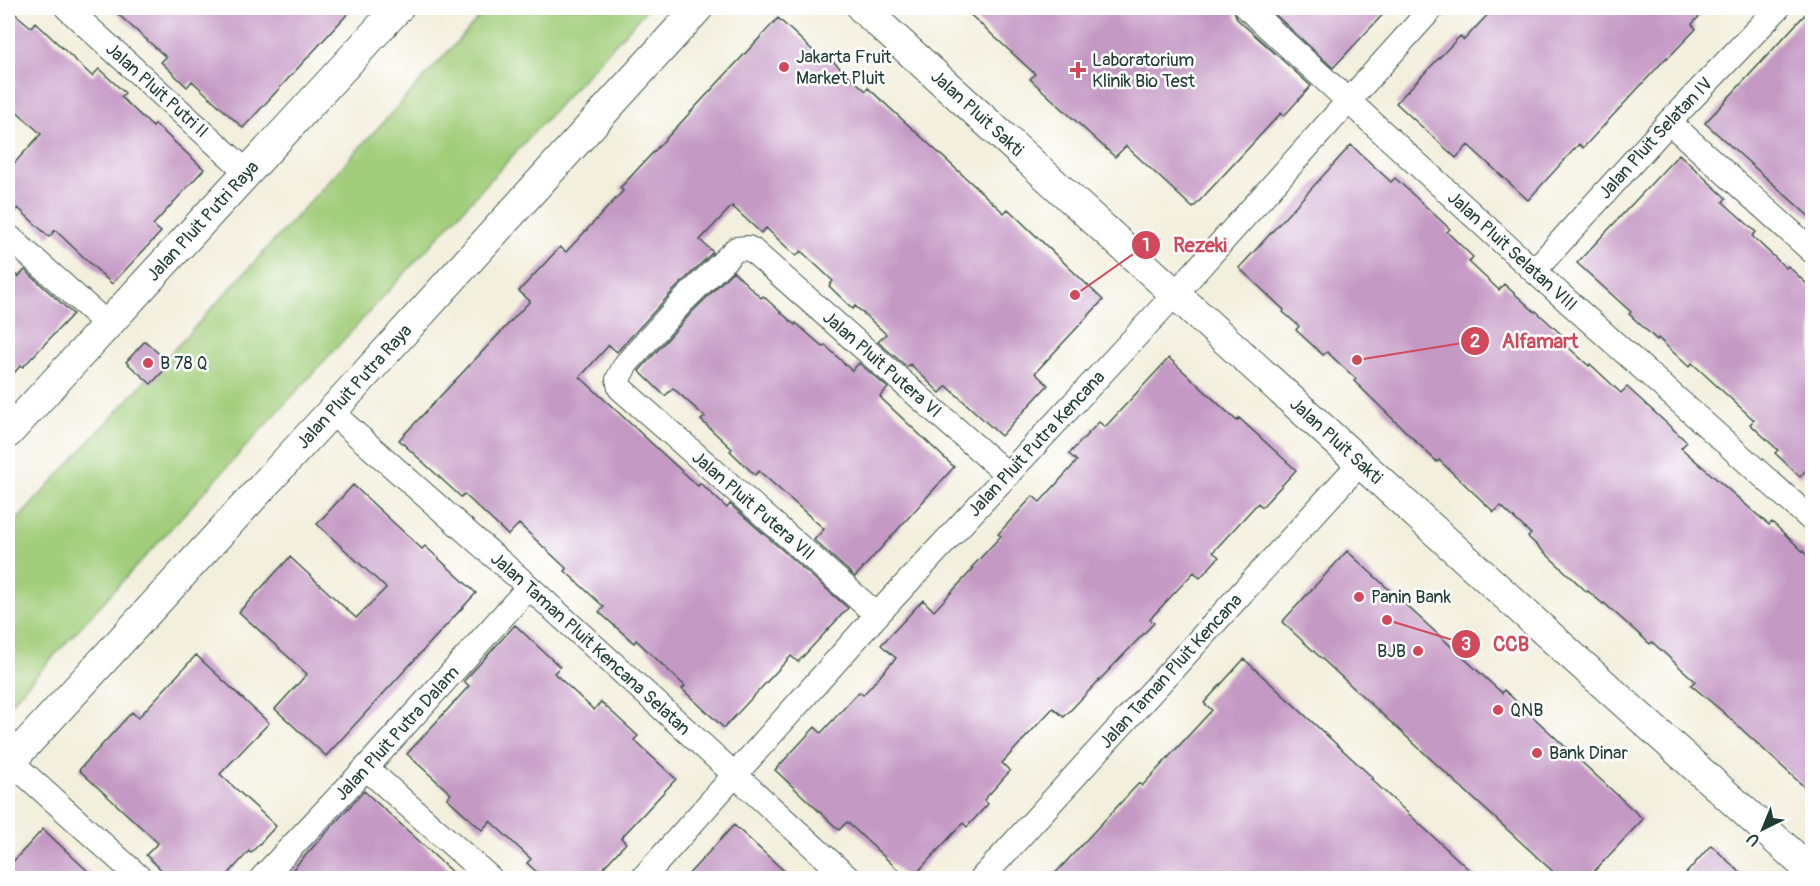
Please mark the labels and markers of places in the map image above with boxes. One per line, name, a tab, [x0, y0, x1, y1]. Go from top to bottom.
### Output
place label: Jakarta Fruit Market Pluit	[796, 46, 892, 90]
place label: Laboratorium Klinik Bio Test	[1092, 49, 1196, 93]
marker: Jakarta Fruit Market Pluit	[777, 60, 791, 74]
marker: Laboratorium Klinik Bio Test	[1069, 61, 1087, 79]
callout: Rezeki	[1131, 226, 1239, 264]
callout: Alfamart	[1460, 322, 1590, 360]
place label: B 78 Q	[160, 352, 208, 375]
marker: B 78 Q	[141, 356, 155, 370]
place label: Panin Bank	[1371, 586, 1452, 609]
marker: Panin Bank	[1352, 590, 1366, 604]
callout: CCB	[1451, 625, 1541, 663]
place label: BJB	[1377, 640, 1406, 663]
marker: BJB	[1411, 644, 1425, 658]
place label: QNB	[1510, 699, 1543, 722]
marker: QNB	[1491, 703, 1505, 717]
place label: Bank Dinar	[1549, 742, 1628, 765]
marker: Bank Dinar	[1530, 746, 1544, 760]

